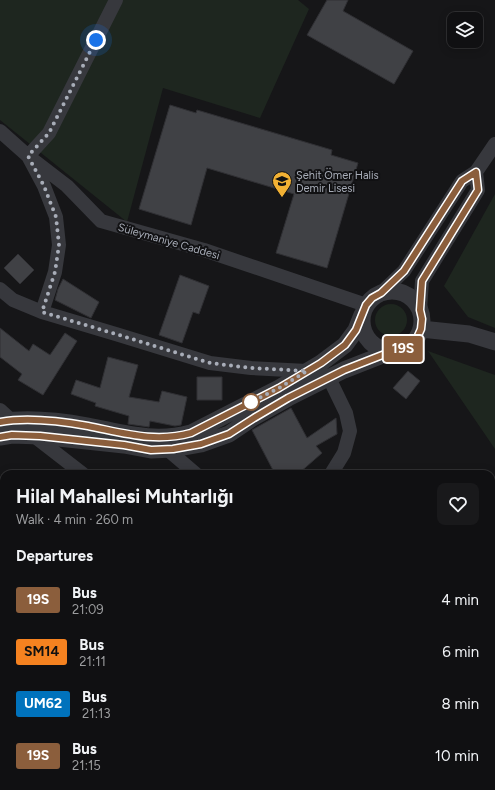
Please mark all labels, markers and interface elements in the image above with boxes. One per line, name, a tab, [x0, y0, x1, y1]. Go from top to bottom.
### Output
map controls	[447, 12, 483, 48]
button: layers	[447, 12, 483, 48]
your location	[86, 30, 106, 50]
place label: Şehit Ömer Halis Demir Lisesi	[296, 168, 379, 195]
school or university icon: Şehit Ömer Halis Demir Lisesi	[271, 170, 293, 198]
street label: Süleymaniye Caddesi	[117, 221, 221, 262]
line badge: 19S	[380, 336, 426, 362]
text: 19S	[392, 340, 414, 357]
unlabelled marker	[242, 393, 260, 411]
button: heart	[437, 483, 479, 525]
text: Hilal Mahallesi Muhtarlığı	[16, 485, 234, 508]
text: Walk · 4 min · 260 m	[16, 512, 133, 527]
text: Departures	[16, 547, 93, 565]
text: Bus	[72, 584, 97, 602]
text: 19S	[27, 591, 49, 608]
text: 4 min	[441, 591, 479, 609]
text: 21:09	[72, 602, 104, 617]
text: Bus	[79, 636, 104, 654]
text: SM14	[24, 643, 59, 660]
text: 6 min	[442, 643, 479, 661]
text: 21:11	[79, 654, 106, 669]
text: Bus	[82, 688, 107, 706]
text: UM62	[24, 695, 62, 712]
text: 8 min	[441, 695, 479, 713]
text: 21:13	[82, 706, 110, 721]
text: Bus	[72, 740, 97, 758]
text: 19S	[27, 747, 49, 764]
text: 10 min	[435, 747, 479, 765]
text: 21:15	[72, 758, 101, 773]

